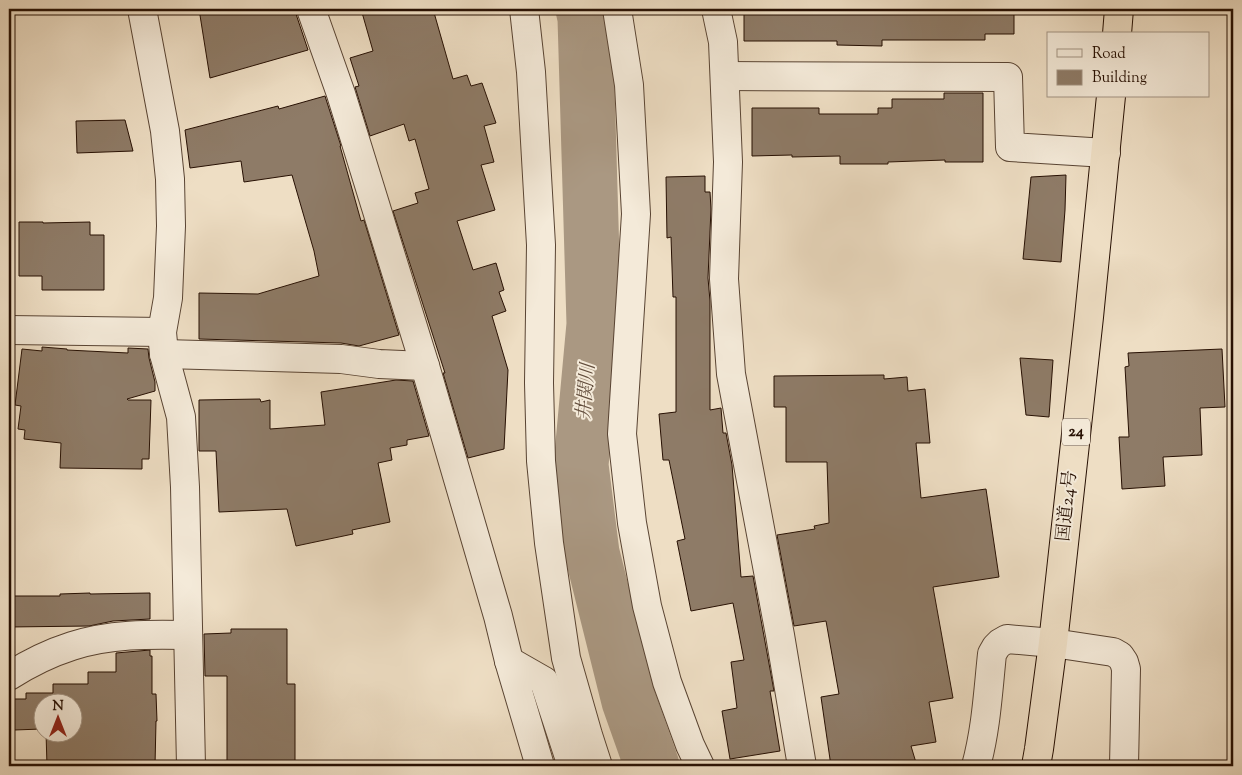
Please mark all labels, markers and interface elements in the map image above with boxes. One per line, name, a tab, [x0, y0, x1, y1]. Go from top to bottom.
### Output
legend	[1047, 32, 1210, 98]
text: Road	[1092, 44, 1126, 65]
text: Building	[1092, 68, 1147, 89]
water label: 井関川	[571, 360, 603, 422]
road number: 24	[1062, 418, 1090, 446]
street label: 国道24号	[1051, 469, 1085, 543]
north arrow	[32, 692, 82, 742]
text: N	[52, 697, 64, 717]

